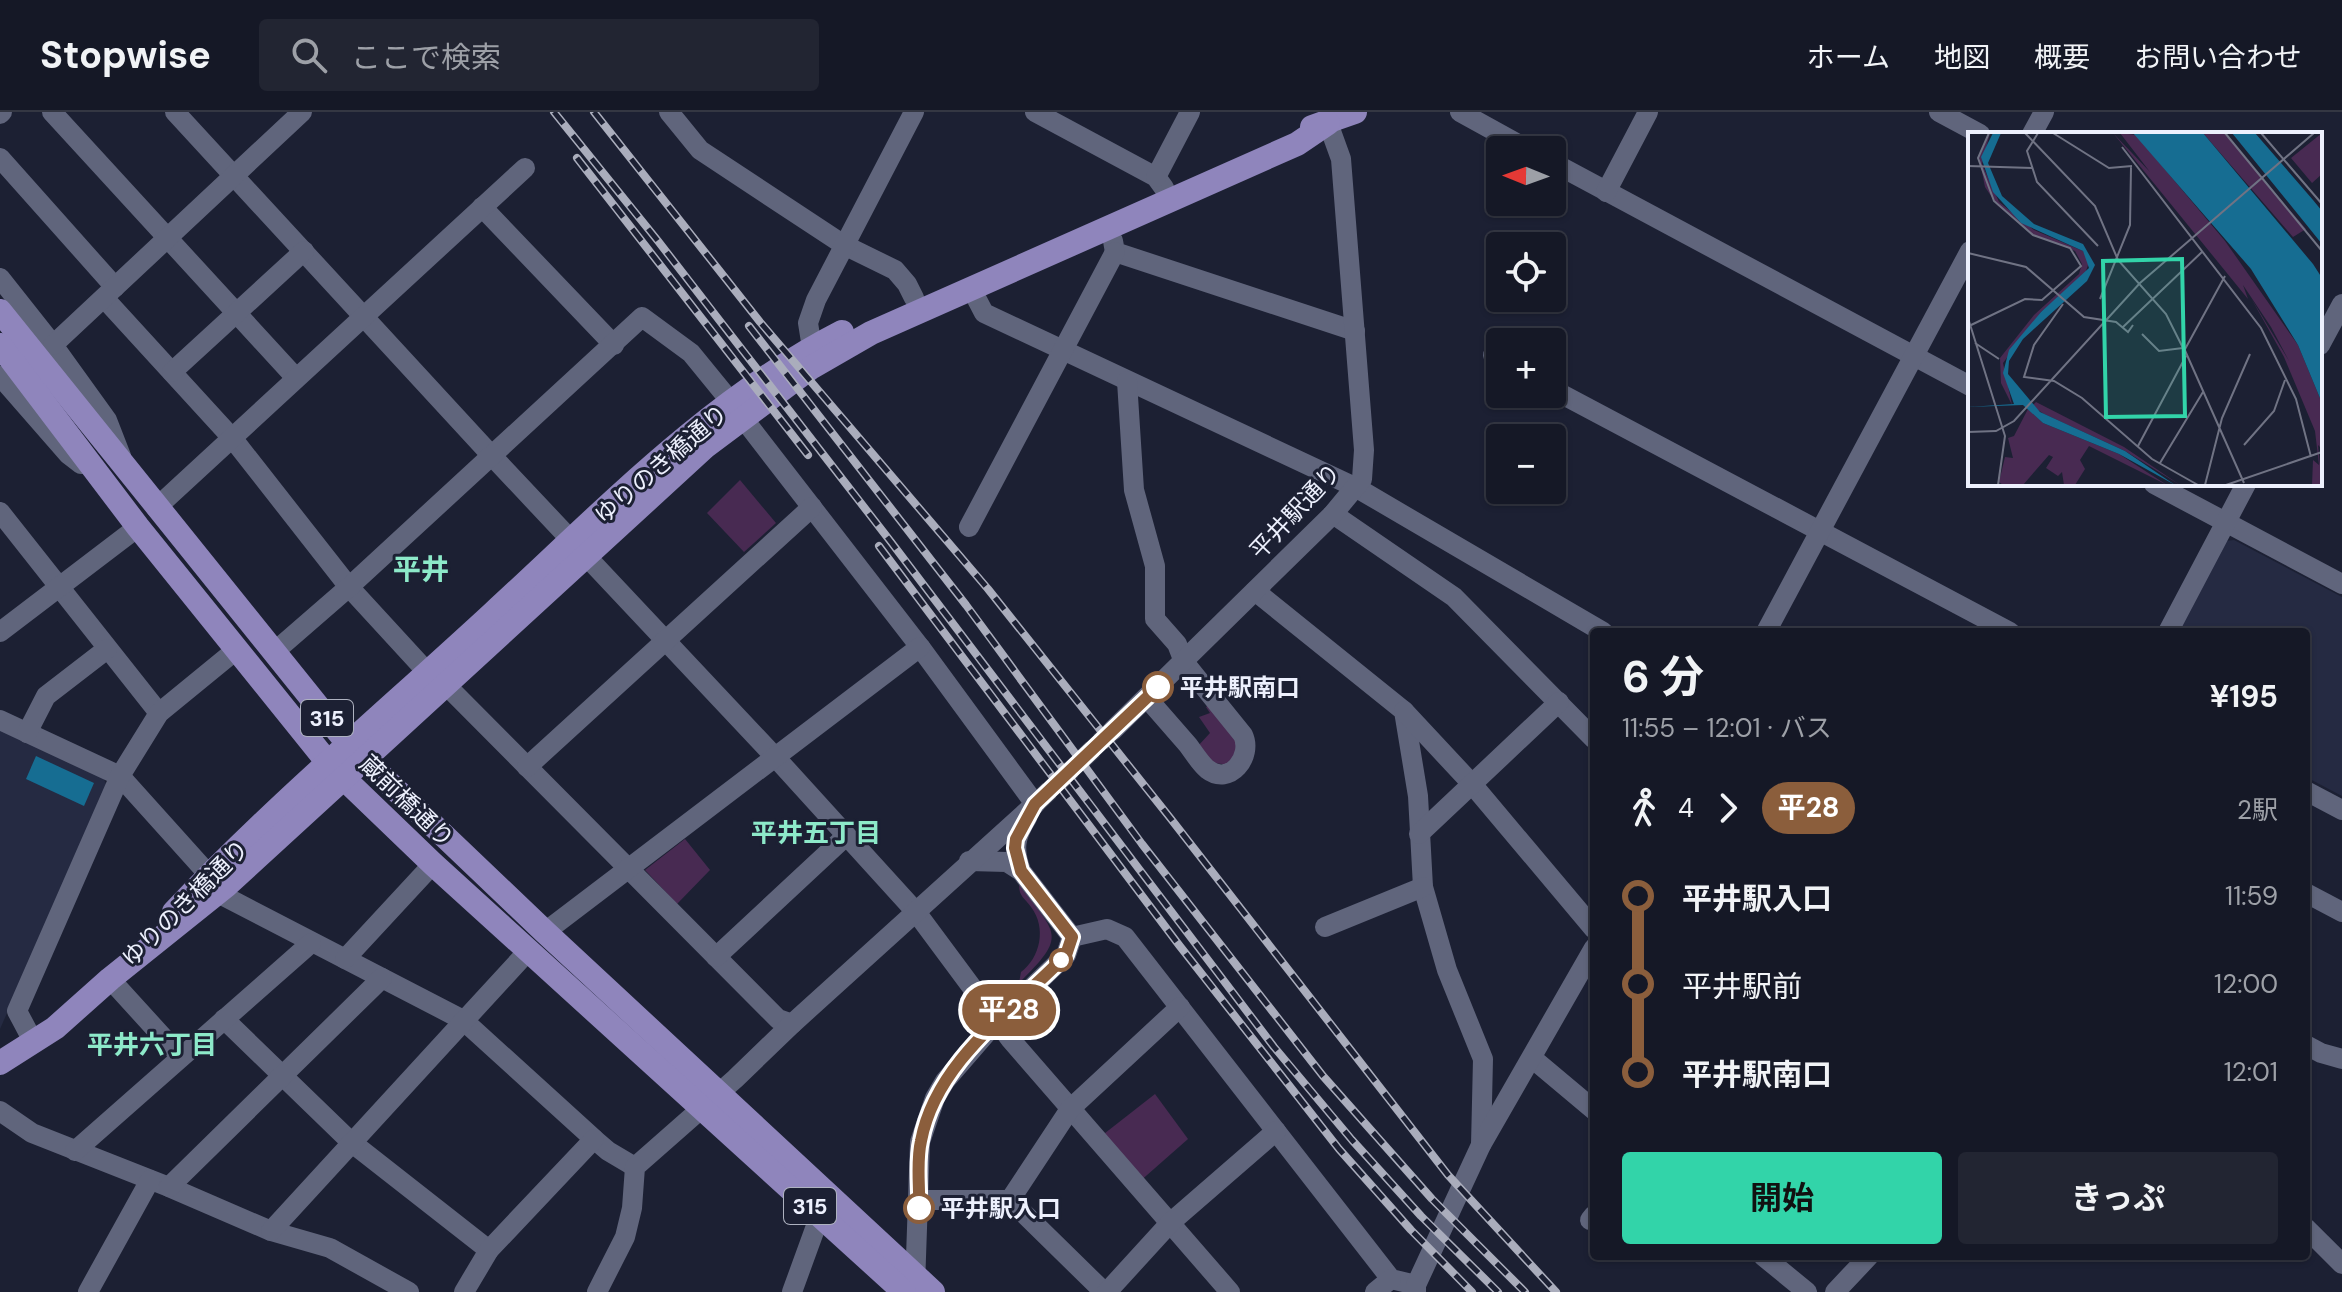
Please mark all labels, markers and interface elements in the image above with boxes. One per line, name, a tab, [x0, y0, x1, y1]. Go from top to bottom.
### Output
search box	[259, 19, 819, 91]
text: Stopwise	[40, 30, 211, 80]
icon: search	[287, 33, 331, 77]
text: ここで検索	[351, 38, 501, 77]
text: ホーム	[1807, 39, 1890, 76]
text: 地図	[1934, 39, 1990, 76]
text: 概要	[2034, 39, 2090, 76]
text: お問い合わせ	[2134, 39, 2302, 76]
inset map	[1968, 132, 2322, 486]
north arrow	[1486, 136, 1566, 216]
map controls	[1486, 136, 1566, 504]
button: locate	[1486, 232, 1566, 312]
button: +	[1486, 328, 1566, 408]
street label: ゆりのき橋通り	[588, 397, 734, 531]
button: −	[1486, 424, 1566, 504]
street label: 平井駅通り	[1243, 457, 1347, 565]
district label: 平井	[393, 551, 449, 588]
text: 6 分	[1622, 648, 1704, 706]
marker: 平井駅南口	[1143, 672, 1173, 702]
place label: 平井駅南口	[1180, 672, 1300, 703]
text: ¥195	[2210, 677, 2278, 716]
road number: 315	[301, 700, 353, 736]
text: 11:55 – 12:01 · バス	[1622, 711, 1832, 745]
street label: 蔵前橋通り	[353, 748, 461, 854]
icon: walk	[1622, 786, 1666, 830]
icon: forward	[1706, 786, 1750, 830]
text: 平28	[1778, 789, 1839, 826]
text: 4	[1678, 791, 1694, 825]
text: 2駅	[2237, 793, 2278, 827]
district label: 平井五丁目	[751, 816, 881, 850]
street label: ゆりのき橋通り	[115, 833, 255, 973]
text: 平井駅入口	[1682, 879, 1832, 918]
text: 11:59	[2225, 879, 2278, 913]
unlabelled marker	[1050, 949, 1072, 971]
text: 平井駅前	[1682, 967, 1802, 1006]
text: 12:00	[2214, 967, 2278, 1001]
line badge: 平28	[963, 984, 1055, 1036]
text: 平28	[978, 991, 1040, 1028]
district label: 平井六丁目	[87, 1028, 217, 1062]
text: 平井駅南口	[1682, 1055, 1832, 1094]
text: 12:01	[2224, 1055, 2278, 1089]
button: 開始	[1622, 1152, 1942, 1244]
button: きっぷ	[1958, 1152, 2278, 1244]
road number: 315	[784, 1188, 836, 1224]
marker: 平井駅入口	[904, 1193, 934, 1223]
place label: 平井駅入口	[941, 1193, 1061, 1224]

